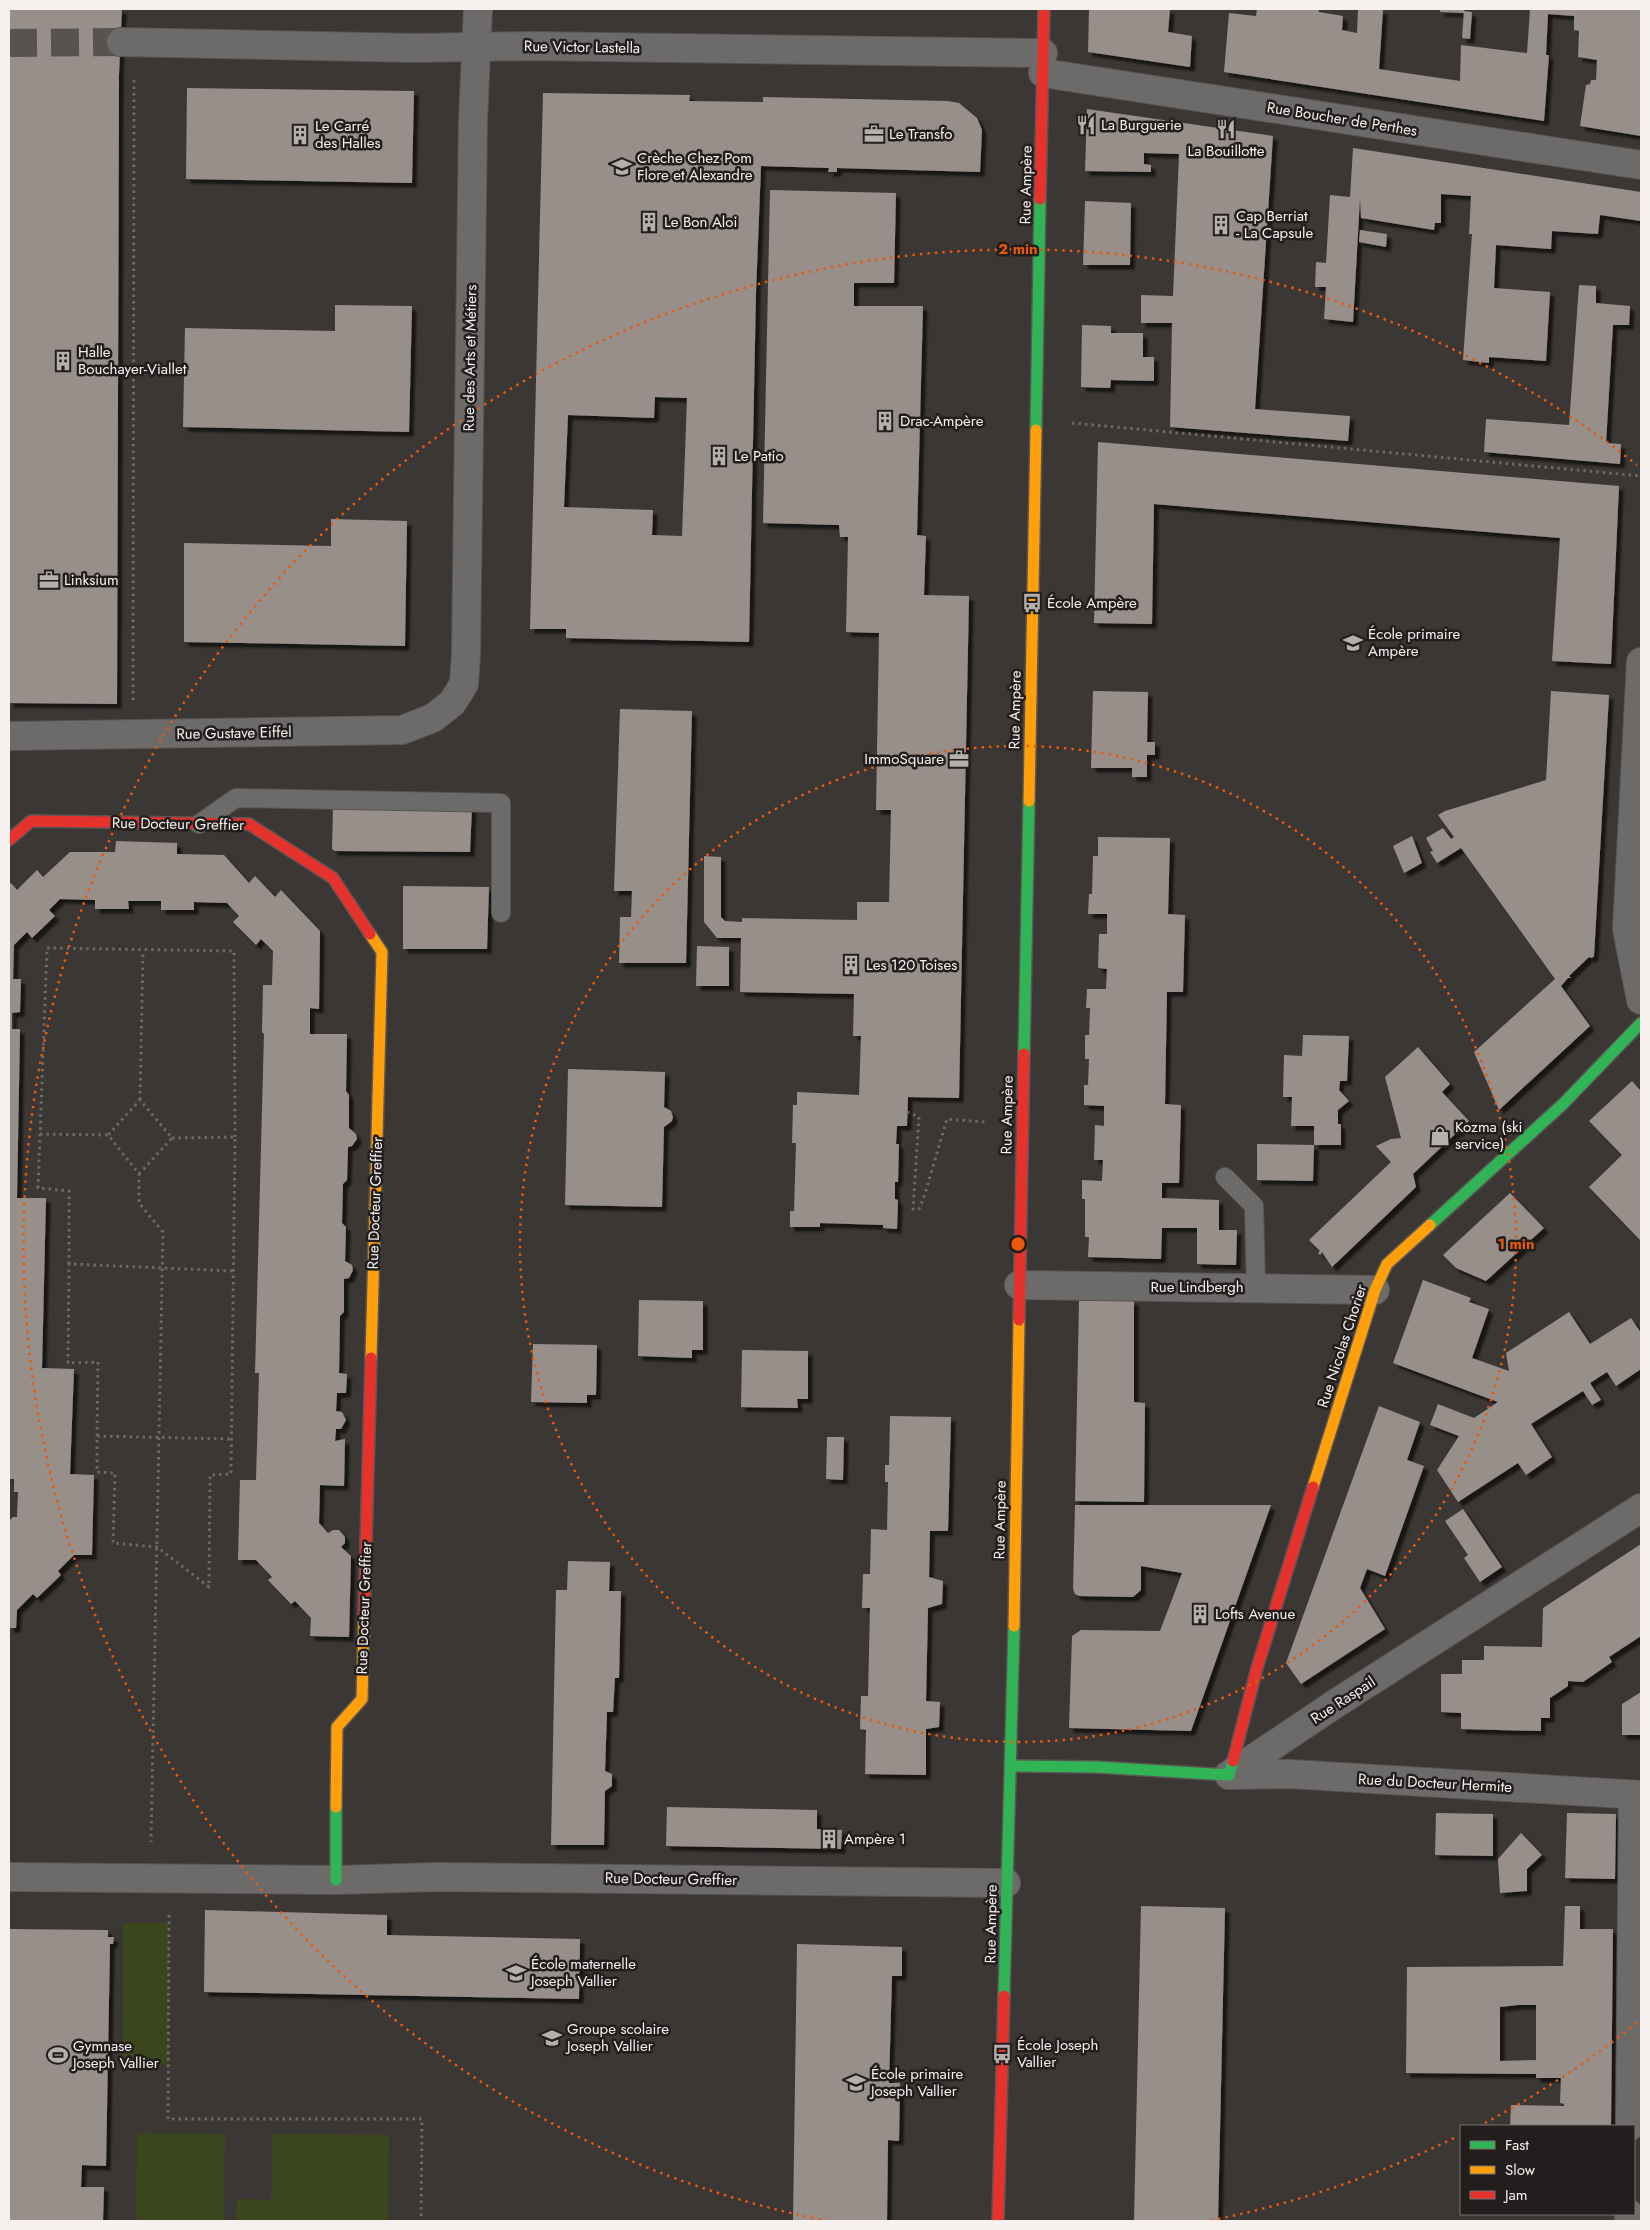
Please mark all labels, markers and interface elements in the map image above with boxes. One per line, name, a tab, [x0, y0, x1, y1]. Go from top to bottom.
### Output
street label: Rue Victor Lastella	[524, 35, 640, 59]
street label: Rue Boucher de Perthes	[1265, 96, 1419, 142]
restaurant icon: La Burguerie	[1075, 114, 1097, 136]
place label: La Burguerie	[1101, 114, 1182, 136]
place label: Le Carré des Halles	[315, 115, 380, 154]
restaurant icon: La Bouillotte	[1215, 118, 1237, 140]
office icon: Le Transfo	[863, 123, 885, 145]
place label: Le Transfo	[889, 123, 953, 145]
building icon: Le Carré des Halles	[289, 124, 311, 146]
place label: La Bouillotte	[1188, 140, 1265, 162]
street label: Rue Ampère	[1014, 145, 1038, 225]
place label: Crèche Chez Pom Flore et Alexandre	[637, 147, 753, 186]
school or university icon: Crèche Chez Pom Flore et Alexandre	[611, 156, 633, 178]
place label: Cap Berriat - La Capsule	[1236, 205, 1314, 244]
building icon: Le Bon Aloi	[638, 211, 660, 233]
place label: Le Bon Aloi	[664, 211, 737, 233]
building icon: Cap Berriat - La Capsule	[1210, 214, 1232, 236]
text: 2 min	[998, 238, 1038, 260]
street label: Rue des Arts et Métiers	[458, 284, 482, 432]
place label: Halle Bouchayer-Viallet	[78, 341, 187, 380]
building icon: Halle Bouchayer-Viallet	[52, 350, 74, 372]
building icon: Drac-Ampère	[874, 410, 896, 432]
place label: Drac-Ampère	[900, 410, 984, 432]
building icon: Le Patio	[708, 445, 730, 467]
place label: Le Patio	[734, 445, 784, 467]
office icon: Linksium	[38, 569, 60, 591]
place label: Linksium	[64, 569, 119, 591]
bus stop icon: École Ampère	[1021, 592, 1043, 614]
place label: École Ampère	[1047, 592, 1137, 614]
place label: École primaire Ampère	[1368, 623, 1461, 662]
school or university icon: École primaire Ampère	[1342, 632, 1364, 654]
street label: Rue Ampère	[1003, 670, 1027, 750]
street label: Rue Gustave Eiffel	[176, 721, 292, 745]
place label: ImmoSquare	[864, 748, 944, 770]
office icon: ImmoSquare	[948, 748, 970, 770]
street label: Rue Docteur Greffier	[112, 812, 245, 836]
building icon: Les 120 Toises	[840, 954, 862, 976]
place label: Les 120 Toises	[866, 954, 957, 976]
street label: Rue Ampère	[995, 1075, 1019, 1155]
place label: Kozma (ski service)	[1455, 1116, 1523, 1155]
shop icon: Kozma (ski service)	[1429, 1125, 1451, 1147]
street label: Rue Docteur Greffier	[362, 1136, 388, 1270]
text: 1 min	[1497, 1233, 1535, 1255]
centre of rings	[1009, 1235, 1027, 1253]
street label: Rue Lindbergh	[1150, 1276, 1244, 1298]
street label: Rue Nicolas Chorier	[1312, 1281, 1373, 1411]
street label: Rue Ampère	[988, 1480, 1012, 1560]
street label: Rue Docteur Greffier	[351, 1541, 377, 1675]
building icon: Lofts Avenue	[1189, 1603, 1211, 1625]
place label: Lofts Avenue	[1215, 1603, 1295, 1625]
street label: Rue Raspail	[1306, 1671, 1380, 1729]
street label: Rue du Docteur Hermite	[1357, 1768, 1513, 1798]
building icon: Ampère 1	[818, 1828, 840, 1850]
place label: Ampère 1	[844, 1828, 906, 1850]
street label: Rue Docteur Greffier	[605, 1867, 738, 1891]
street label: Rue Ampère	[979, 1884, 1003, 1964]
place label: École maternelle Joseph Vallier	[529, 1953, 636, 1992]
school or university icon: École maternelle Joseph Vallier	[505, 1962, 527, 1984]
place label: Groupe scolaire Joseph Vallier	[565, 2018, 669, 2057]
school or university icon: Groupe scolaire Joseph Vallier	[541, 2027, 563, 2049]
place label: École Joseph Vallier	[1017, 2034, 1098, 2073]
place label: Gymnase Joseph Vallier	[71, 2035, 160, 2074]
bus stop icon: École Joseph Vallier	[991, 2043, 1013, 2065]
sports icon: Gymnase Joseph Vallier	[47, 2044, 69, 2066]
place label: École primaire Joseph Vallier	[869, 2063, 964, 2102]
school or university icon: École primaire Joseph Vallier	[845, 2072, 867, 2094]
legend	[1460, 2125, 1635, 2215]
text: Fast	[1505, 2134, 1529, 2156]
text: Slow	[1505, 2159, 1536, 2181]
text: Jam	[1503, 2184, 1528, 2206]

